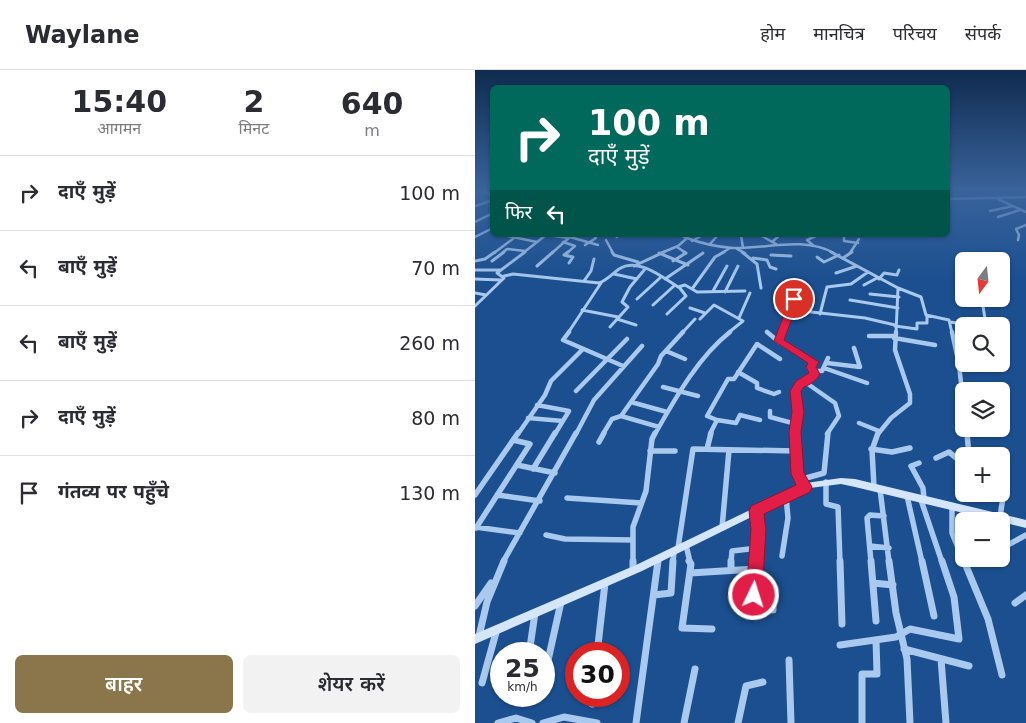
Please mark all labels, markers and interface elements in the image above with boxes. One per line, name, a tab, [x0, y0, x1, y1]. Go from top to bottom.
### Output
text: Waylane	[25, 21, 140, 49]
text: होम	[760, 23, 785, 44]
text: मानचित्र	[813, 23, 865, 44]
text: परिचय	[893, 23, 937, 44]
text: संपर्क	[965, 23, 1001, 44]
text: 15:40	[72, 84, 167, 119]
text: 2	[243, 84, 264, 119]
text: 640	[341, 86, 403, 121]
text: 100 m	[588, 103, 710, 143]
icon: right	[505, 105, 570, 170]
text: आगमन	[97, 119, 141, 138]
text: मिनट	[239, 119, 269, 138]
text: m	[364, 121, 380, 140]
text: दाएँ मुड़ें	[588, 144, 649, 169]
icon: right	[15, 179, 43, 207]
text: दाएँ मुड़ें	[58, 180, 116, 202]
text: 100 m	[399, 182, 460, 204]
icon: left	[542, 200, 570, 228]
text: फिर	[505, 201, 532, 223]
north arrow	[955, 252, 1010, 308]
map controls	[955, 252, 1010, 567]
icon: left	[15, 254, 43, 282]
text: बाएँ मुड़ें	[58, 255, 117, 277]
text: 70 m	[411, 257, 460, 279]
pin	[773, 278, 815, 320]
icon: arrive	[780, 285, 808, 313]
button: search	[955, 317, 1010, 372]
icon: left	[15, 329, 43, 357]
text: बाएँ मुड़ें	[58, 330, 117, 352]
text: 260 m	[399, 332, 460, 354]
button: layers	[955, 382, 1010, 437]
icon: right	[15, 404, 43, 432]
text: दाएँ मुड़ें	[58, 405, 116, 427]
text: 80 m	[411, 407, 460, 429]
button: +	[955, 447, 1010, 502]
icon: arrive	[15, 479, 43, 507]
text: गंतव्य पर पहुँचे	[58, 480, 169, 502]
text: 130 m	[399, 482, 460, 504]
button: −	[955, 512, 1010, 567]
position arrow	[727, 568, 779, 620]
speed limit sign: 30	[565, 642, 630, 707]
text: 25	[505, 654, 540, 683]
button: बाहर	[15, 655, 233, 713]
button: शेयर करें	[243, 655, 460, 713]
text: km/h	[507, 680, 538, 694]

